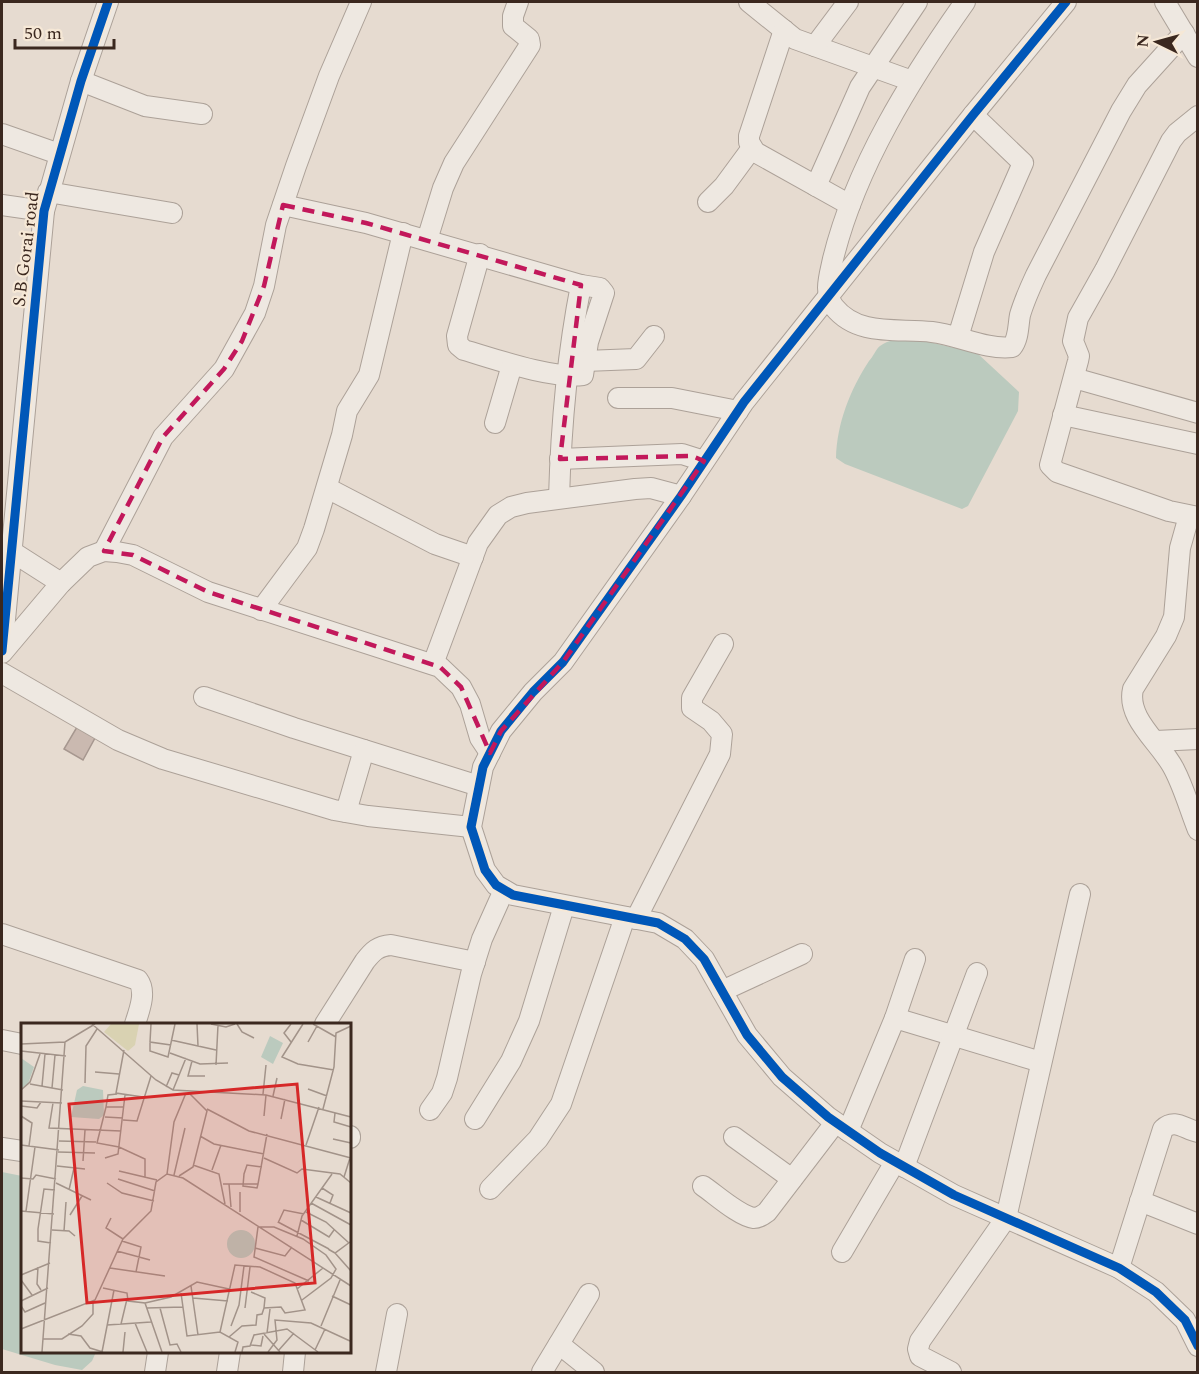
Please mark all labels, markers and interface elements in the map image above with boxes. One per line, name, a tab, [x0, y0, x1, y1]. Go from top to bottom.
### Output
scale bar	[15, 12, 114, 50]
north arrow	[1127, 12, 1187, 72]
text: 50 m	[24, 20, 62, 47]
text: N	[1131, 33, 1156, 48]
street label: S.B Gorai road	[6, 190, 46, 308]
inset map	[21, 1023, 351, 1353]

